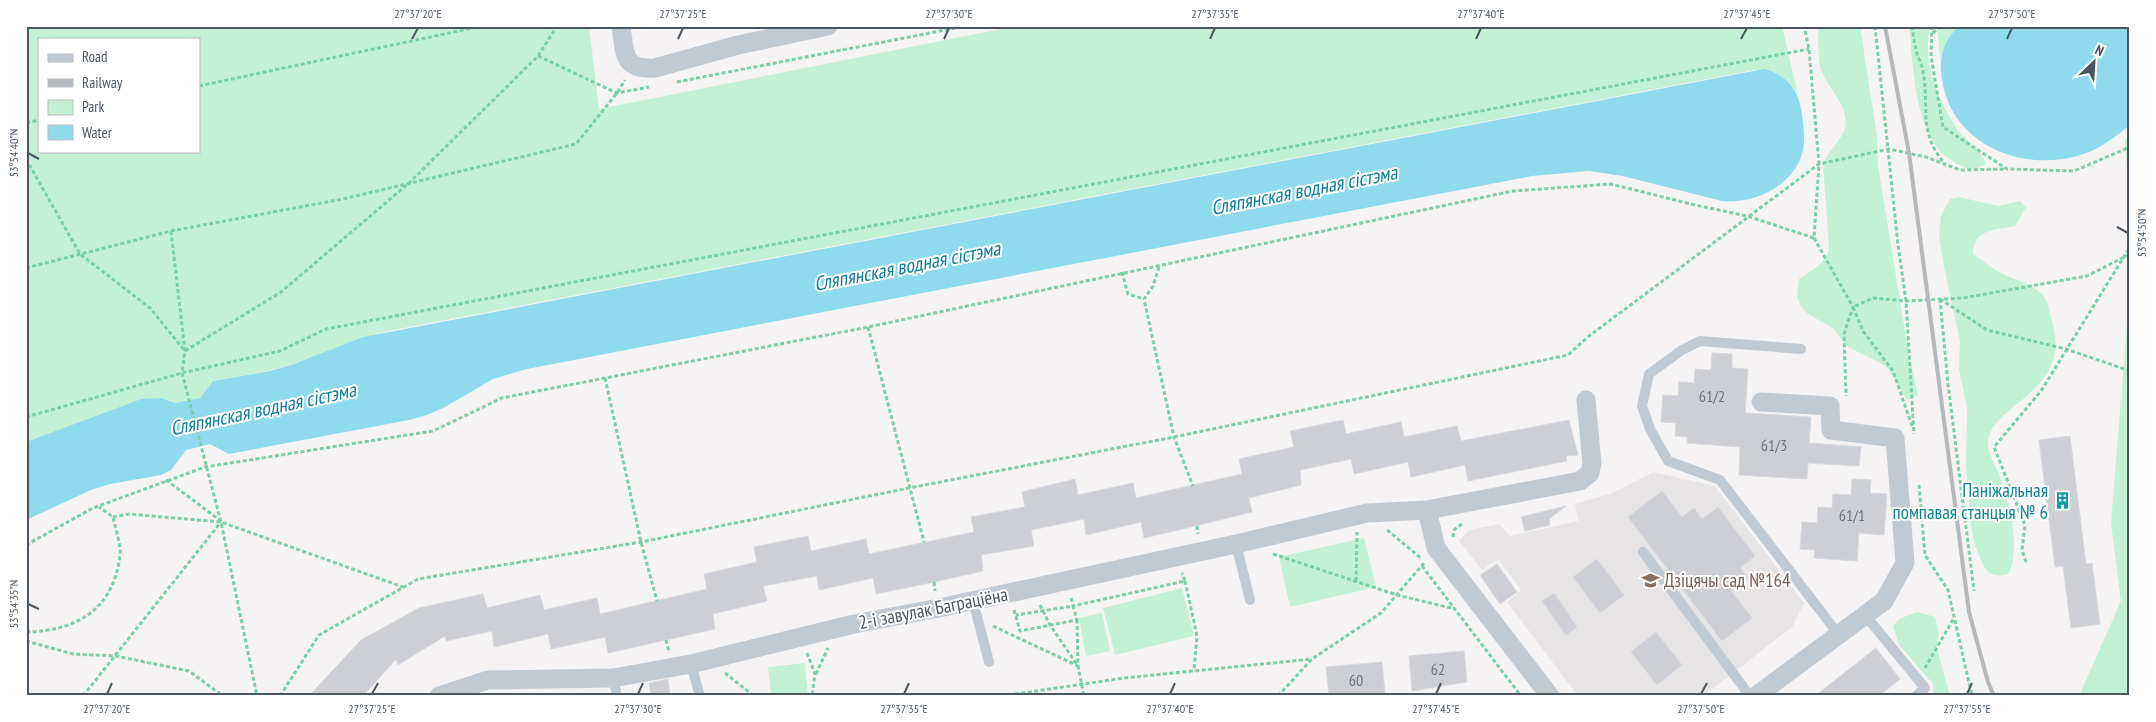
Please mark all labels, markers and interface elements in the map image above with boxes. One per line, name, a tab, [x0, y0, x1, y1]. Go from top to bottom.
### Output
text: 27°37'20"E	[394, 6, 442, 21]
text: 27°37'25"E	[659, 6, 707, 21]
text: 27°37'30"E	[925, 6, 973, 21]
text: 27°37'35"E	[1191, 6, 1239, 21]
text: 27°37'40"E	[1457, 6, 1505, 21]
text: 27°37'45"E	[1723, 6, 1771, 21]
text: 27°37'50"E	[1988, 6, 2036, 21]
legend	[38, 38, 200, 152]
north arrow	[2068, 38, 2118, 88]
text: N	[2092, 40, 2107, 60]
text: Road	[82, 47, 108, 66]
text: Railway	[82, 73, 123, 92]
text: Park	[82, 97, 104, 116]
text: Water	[82, 123, 113, 142]
text: 53°54'40"N	[6, 129, 21, 177]
water label: Сляпянская водная сістэма	[1209, 159, 1400, 221]
text: 53°54'50"N	[2134, 209, 2149, 257]
water label: Сляпянская водная сістэма	[812, 235, 1003, 297]
water label: Сляпянская водная сістэма	[168, 376, 359, 441]
house number: 61/2	[1699, 386, 1725, 406]
house number: 61/3	[1761, 435, 1787, 455]
place label: Паніжальная помпавая станцыя № 6	[1893, 478, 2048, 524]
building icon: Паніжальная помпавая станцыя № 6	[2052, 491, 2072, 511]
house number: 61/1	[1839, 505, 1865, 525]
place label: Дзіцячы сад №164	[1664, 568, 1791, 592]
school or university icon: Дзіцячы сад №164	[1640, 570, 1660, 590]
text: 53°54'35"N	[6, 580, 21, 628]
street label: 2-і завулак Баграціёна	[856, 582, 1010, 634]
house number: 62	[1431, 659, 1445, 679]
house number: 60	[1349, 670, 1363, 690]
text: 27°37'20"E	[83, 701, 131, 716]
text: 27°37'25"E	[348, 701, 396, 716]
text: 27°37'30"E	[614, 701, 662, 716]
text: 27°37'35"E	[880, 701, 928, 716]
text: 27°37'40"E	[1146, 701, 1194, 716]
text: 27°37'45"E	[1412, 701, 1460, 716]
text: 27°37'50"E	[1677, 701, 1725, 716]
text: 27°37'55"E	[1943, 701, 1991, 716]

